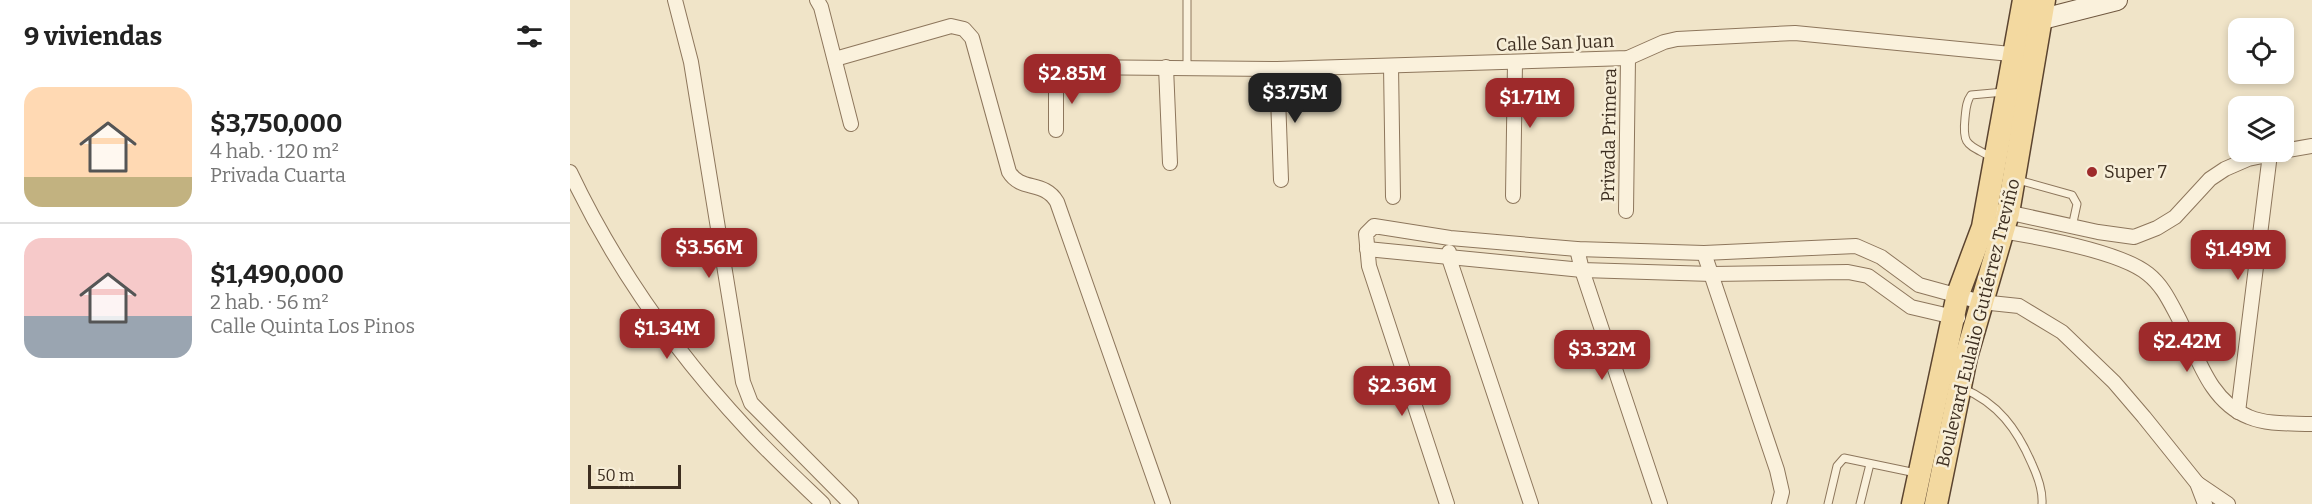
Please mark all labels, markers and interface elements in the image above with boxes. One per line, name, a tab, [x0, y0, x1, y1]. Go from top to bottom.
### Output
map controls	[2228, 18, 2294, 162]
button: locate	[2228, 18, 2294, 84]
icon: filters	[513, 20, 546, 53]
text: 9 viviendas	[24, 21, 162, 52]
street label: Calle San Juan	[1496, 30, 1615, 56]
pin: $2.85M	[1023, 54, 1121, 105]
text: $2.85M	[1038, 61, 1106, 85]
street label: Privada Primera	[1597, 68, 1621, 202]
pin: $3.75M	[1246, 73, 1344, 124]
pin: $1.71M	[1481, 78, 1579, 129]
text: $3.75M	[1262, 80, 1328, 104]
text: $1.71M	[1499, 85, 1561, 109]
button: layers	[2228, 96, 2294, 162]
text: $3,750,000	[210, 108, 343, 139]
icon: home	[72, 111, 144, 183]
text: 4 hab. · 120 m²	[210, 139, 339, 163]
place label: Super 7	[2104, 161, 2167, 183]
text: Privada Cuarta	[210, 163, 346, 187]
marker: Super 7	[2085, 165, 2099, 179]
street label: Boulevard Eulalio Gutiérrez Treviño	[1931, 176, 2025, 470]
pin: $3.56M	[660, 228, 758, 279]
pin: $1.49M	[2189, 230, 2287, 281]
text: $3.56M	[675, 235, 743, 259]
text: $1.49M	[2205, 237, 2271, 261]
text: $1,490,000	[210, 259, 344, 290]
icon: home	[72, 262, 144, 334]
text: 2 hab. · 56 m²	[210, 290, 329, 314]
pin: $1.34M	[618, 309, 716, 360]
text: Calle Quinta Los Pinos	[210, 314, 415, 338]
text: $1.34M	[634, 316, 700, 340]
pin: $2.42M	[2138, 322, 2236, 373]
text: $2.42M	[2153, 329, 2221, 353]
pin: $3.32M	[1553, 330, 1651, 381]
text: $3.32M	[1568, 337, 1636, 361]
pin: $2.36M	[1353, 366, 1451, 417]
text: $2.36M	[1368, 373, 1436, 397]
scale bar	[588, 462, 681, 490]
text: 50 m	[597, 466, 634, 485]

